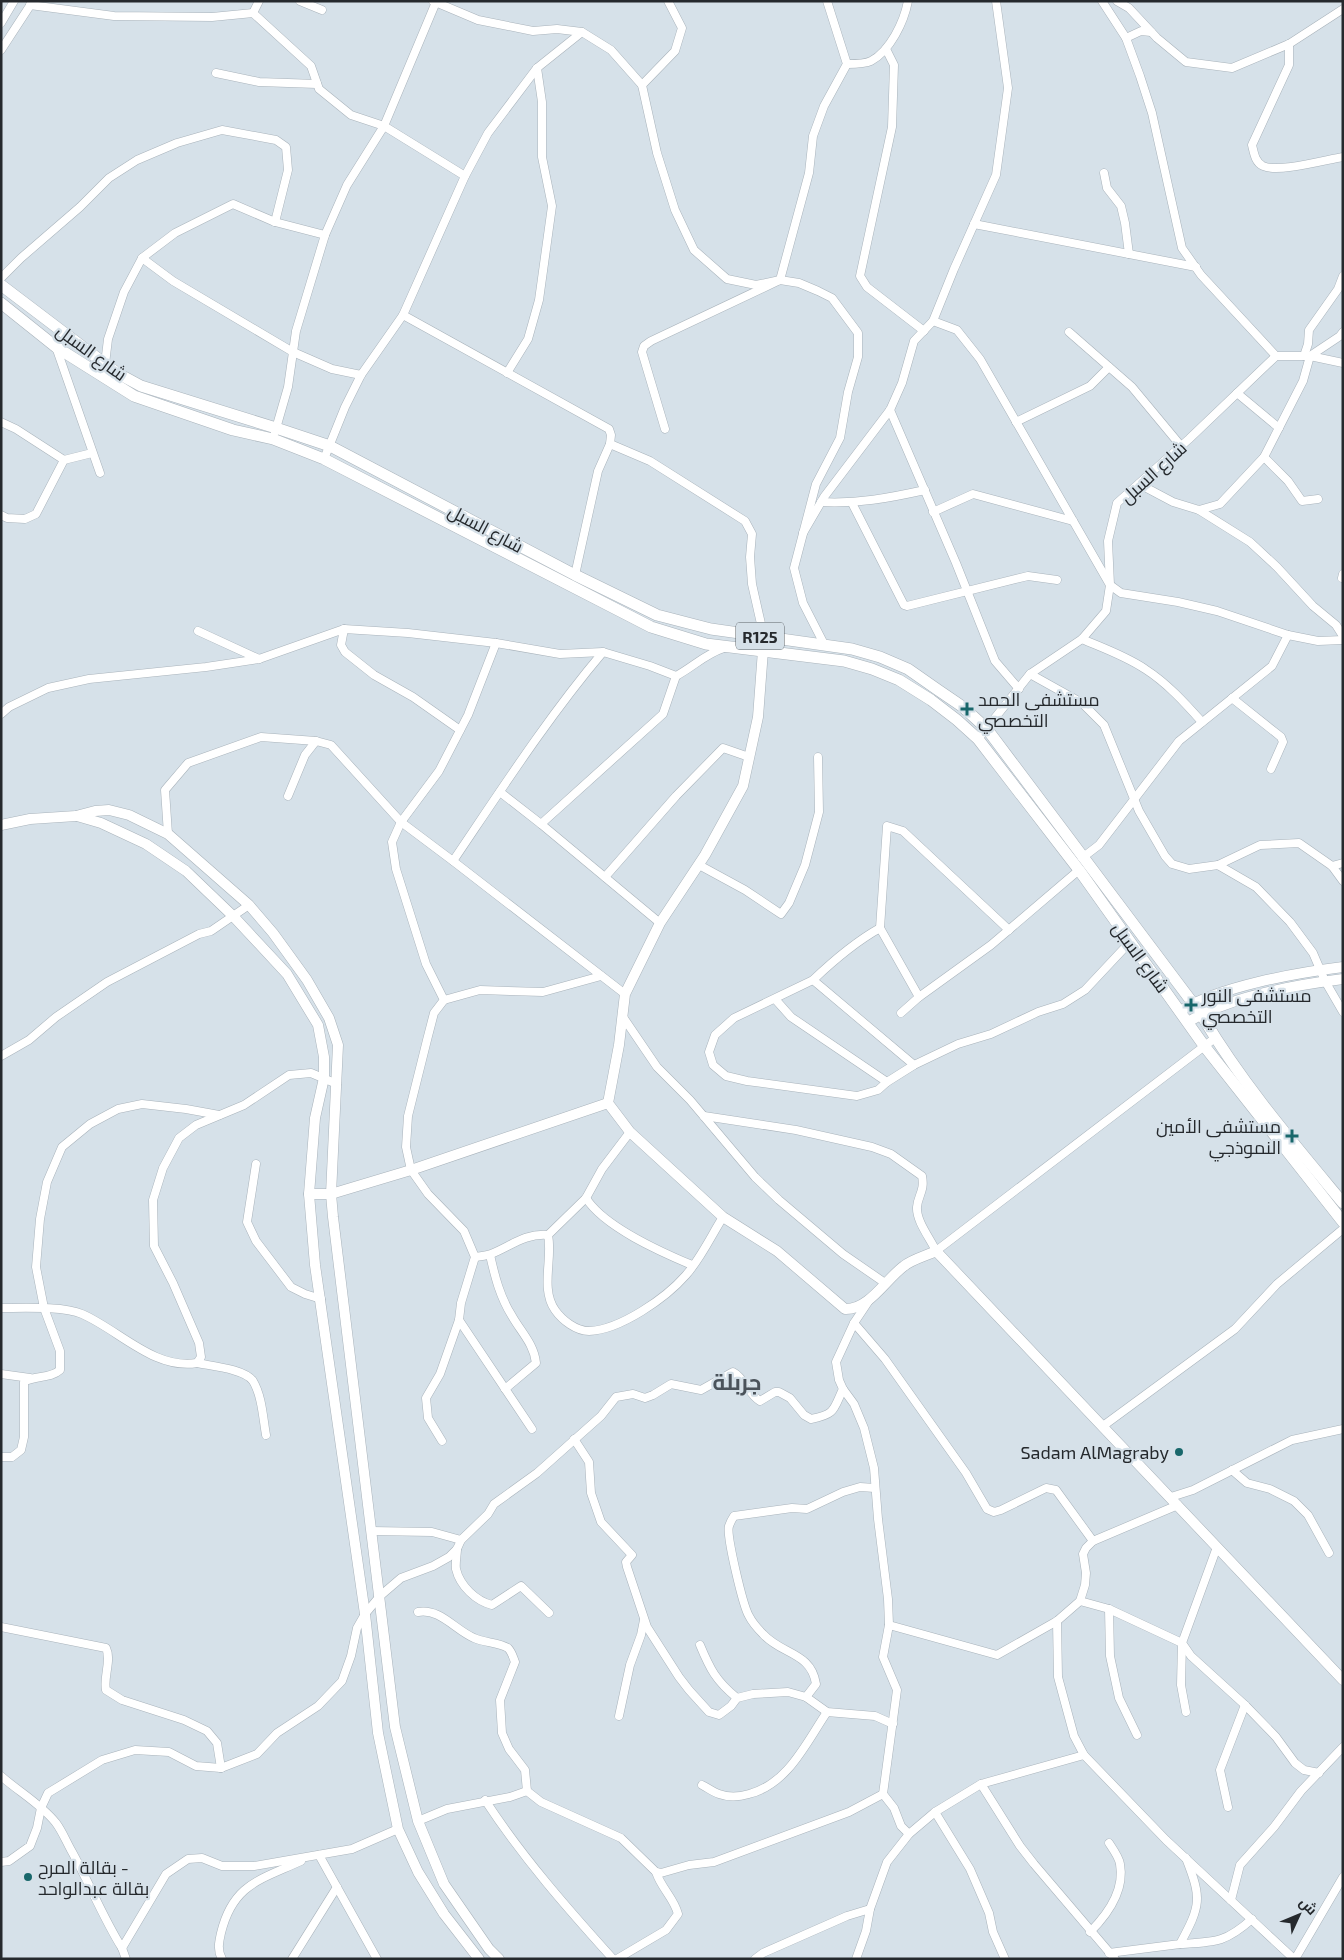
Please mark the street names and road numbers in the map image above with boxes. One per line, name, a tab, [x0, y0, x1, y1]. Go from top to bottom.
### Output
street label: شارع السبل	[51, 319, 132, 387]
street label: شارع السبل	[1115, 436, 1192, 509]
street label: شارع السبل	[444, 499, 527, 559]
road number: R125	[736, 622, 784, 650]
street label: شارع السبل	[1106, 917, 1174, 998]

